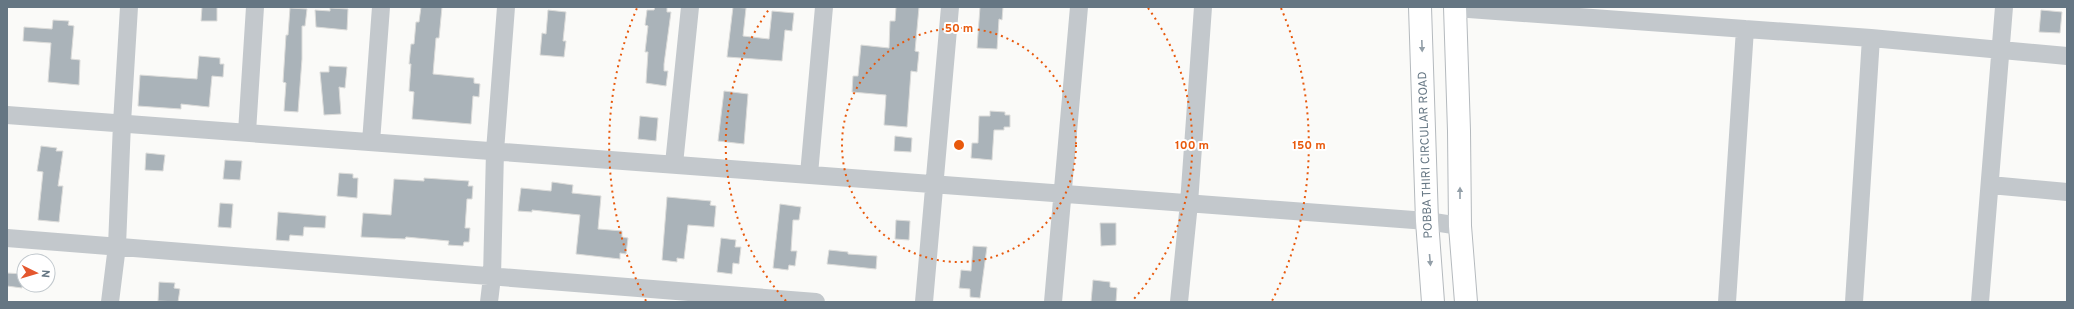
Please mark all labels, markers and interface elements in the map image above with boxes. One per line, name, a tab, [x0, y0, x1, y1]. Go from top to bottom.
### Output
text: 50 m	[945, 21, 973, 37]
one-way arrow	[1419, 40, 1425, 53]
street label: POBBA THIRI CIRCULAR ROAD	[1415, 71, 1437, 239]
centre of rings	[952, 138, 966, 152]
text: 100 m	[1175, 138, 1209, 154]
text: 150 m	[1292, 138, 1326, 154]
one-way arrow	[1457, 186, 1463, 199]
north arrow	[16, 253, 56, 293]
one-way arrow	[1427, 254, 1434, 266]
text: N	[38, 269, 52, 278]

